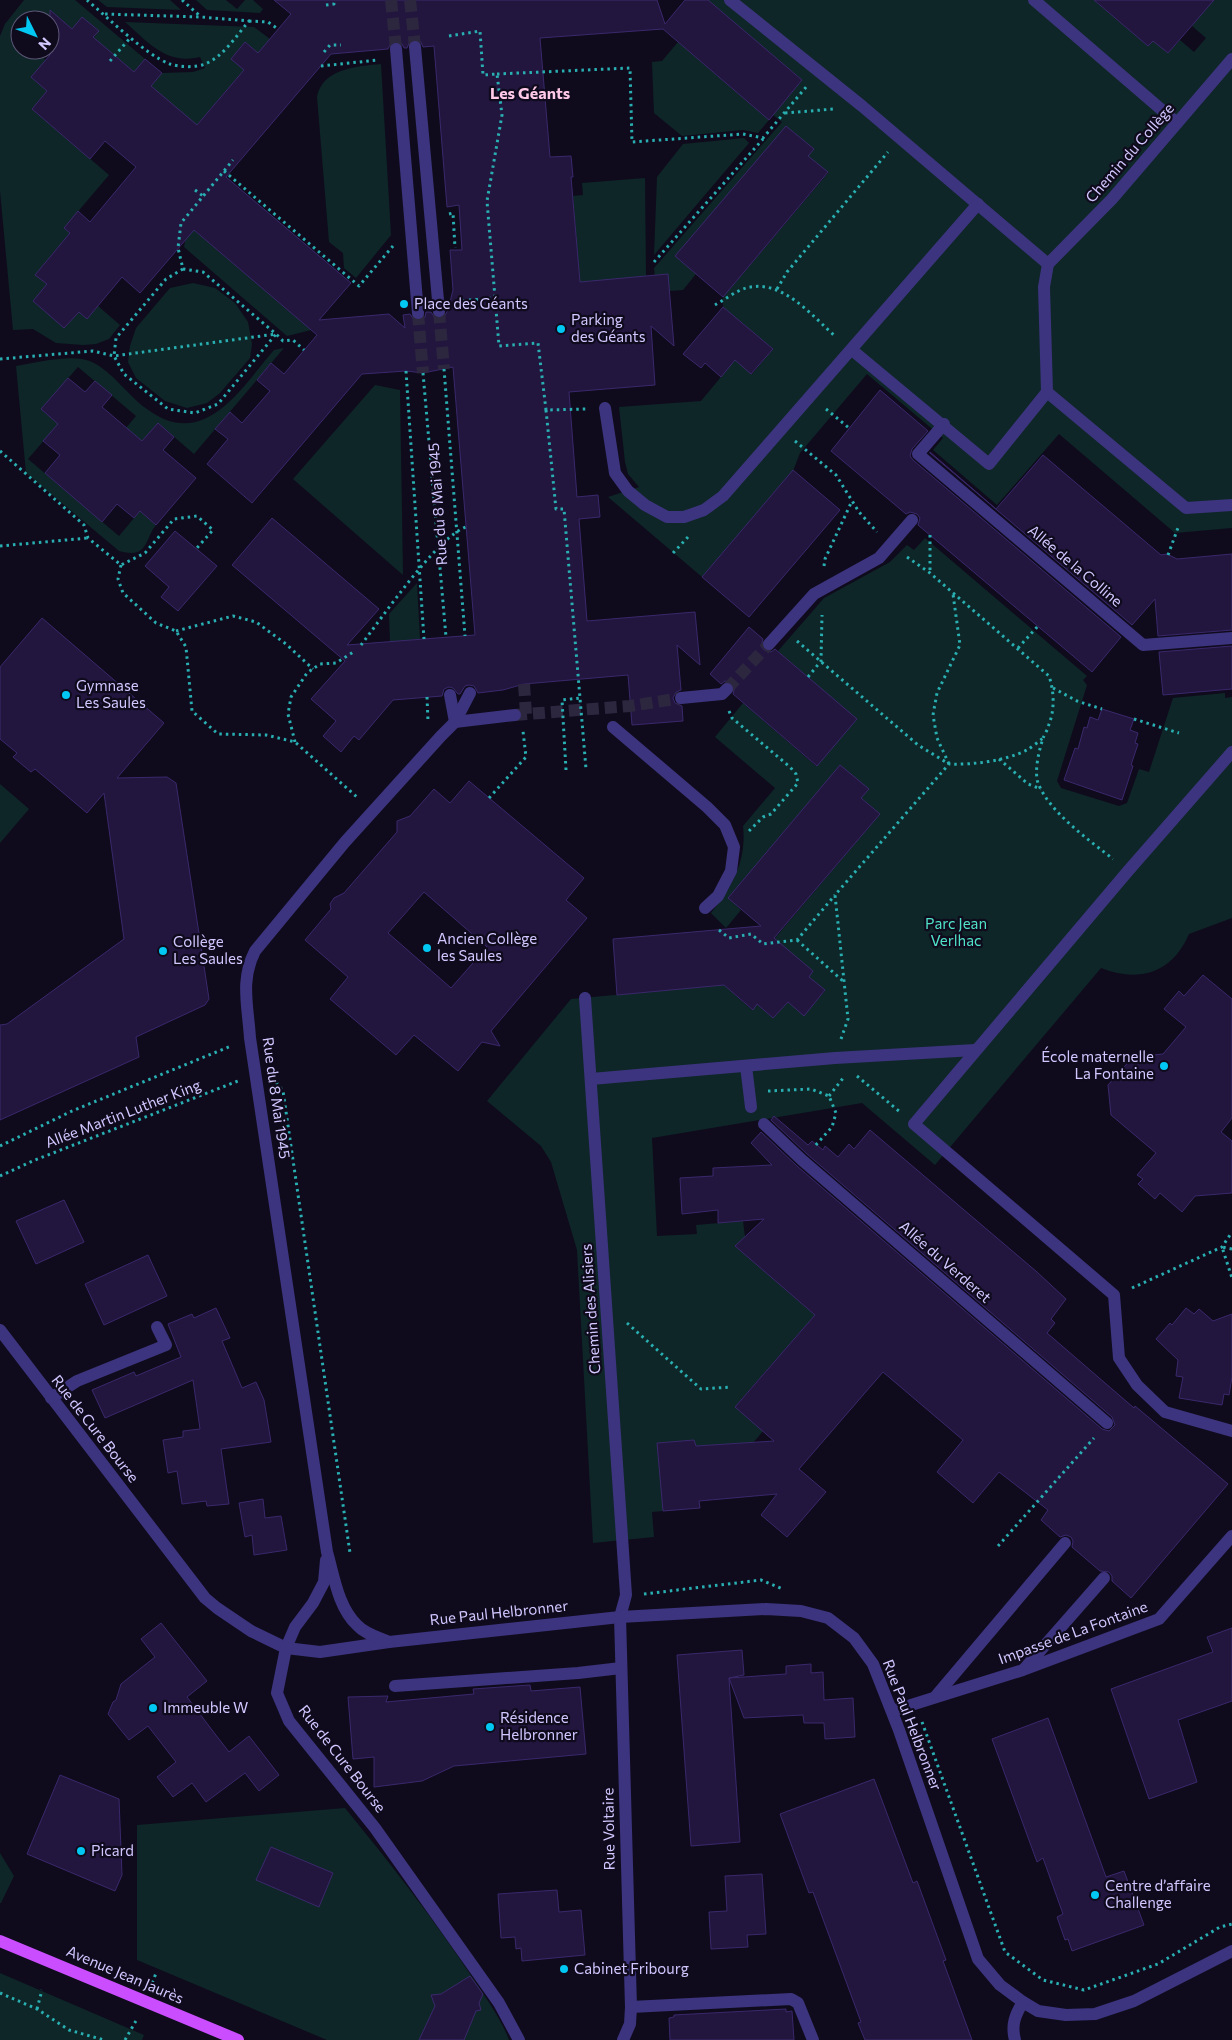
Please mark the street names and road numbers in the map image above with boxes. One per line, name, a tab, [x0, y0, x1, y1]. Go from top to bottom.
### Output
street label: Chemin du Collège	[1081, 99, 1177, 206]
street label: Rue du 8 Mai 1945	[424, 442, 450, 566]
street label: Allée de la Colline	[1025, 520, 1127, 610]
street label: Rue du 8 Mai 1945	[260, 1036, 294, 1160]
street label: Allée Martin Luther King	[42, 1075, 203, 1151]
street label: Allée du Verderet	[896, 1216, 995, 1306]
street label: Chemin des Alisiers	[576, 1243, 604, 1375]
street label: Rue de Cure Bourse	[48, 1371, 143, 1486]
street label: Rue Paul Helbronner	[429, 1596, 569, 1628]
street label: Impasse de La Fontaine	[996, 1597, 1150, 1667]
street label: Rue Paul Helbronner	[880, 1656, 946, 1793]
street label: Rue de Cure Bourse	[295, 1701, 390, 1816]
street label: Rue Voltaire	[598, 1787, 618, 1870]
street label: Avenue Jean Jaurès	[64, 1941, 187, 2007]

